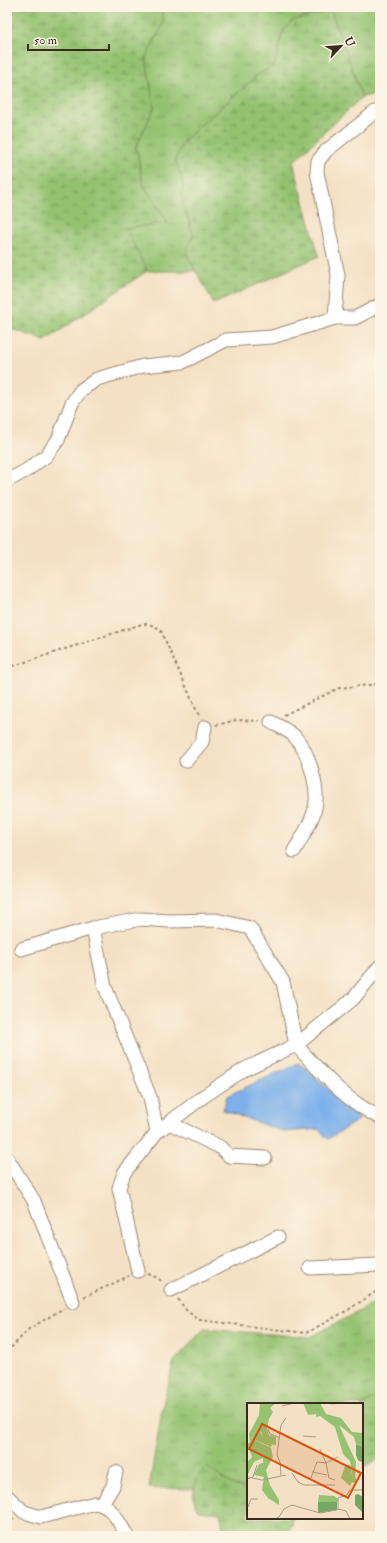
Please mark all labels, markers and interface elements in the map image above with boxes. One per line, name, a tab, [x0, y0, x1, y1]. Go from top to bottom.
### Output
scale bar	[28, 26, 109, 52]
north arrow	[321, 26, 361, 66]
text: 50 m	[34, 33, 58, 48]
text: U	[342, 35, 358, 50]
inset map	[247, 1403, 363, 1519]

